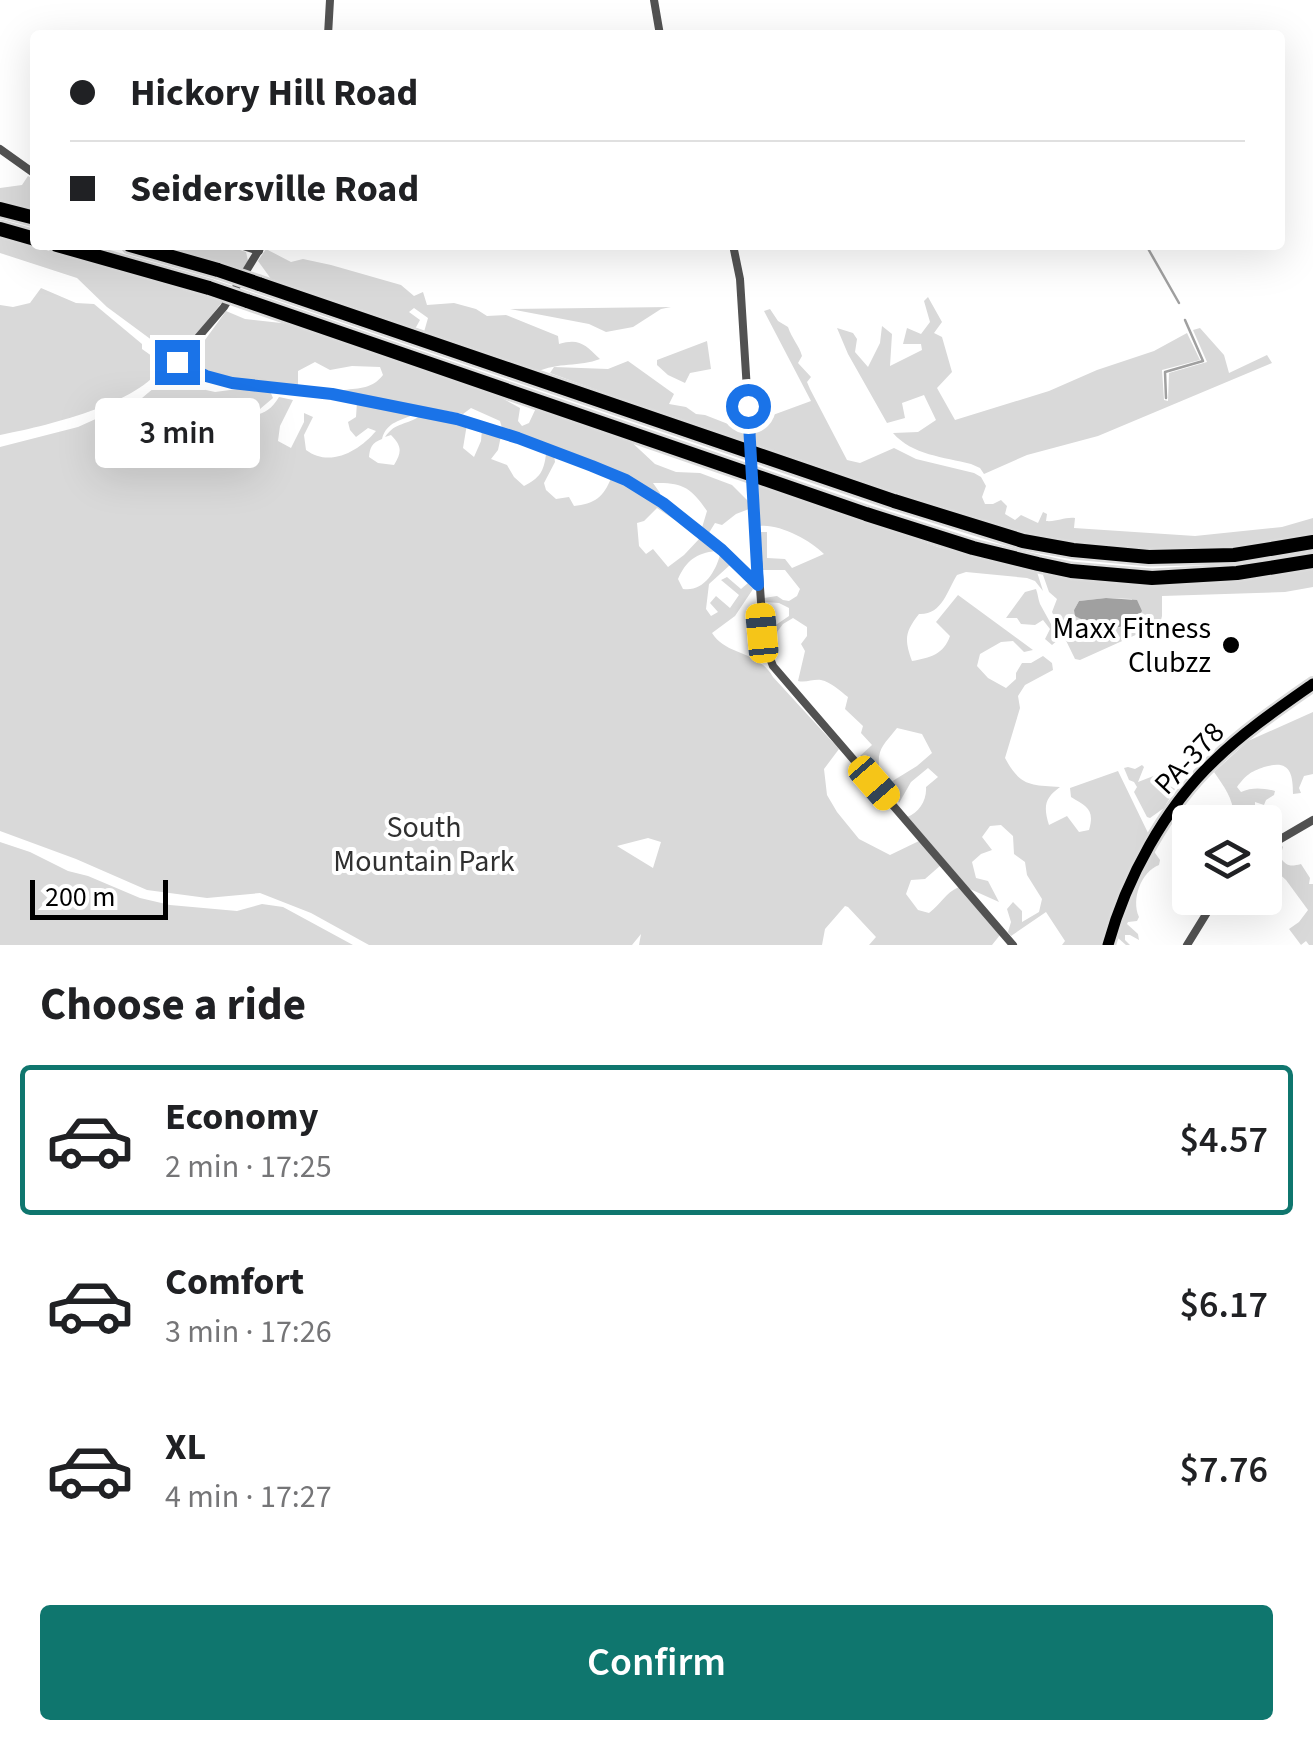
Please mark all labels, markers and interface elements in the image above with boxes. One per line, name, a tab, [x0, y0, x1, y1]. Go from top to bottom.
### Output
text: Hickory Hill Road	[130, 66, 418, 120]
text: Seidersville Road	[130, 162, 419, 216]
route end	[155, 340, 200, 385]
route start	[726, 384, 771, 429]
callout: 3 min	[94, 397, 260, 467]
text: 3 min	[139, 410, 216, 456]
car	[744, 602, 780, 664]
place label: Maxx Fitness Clubzz	[1053, 607, 1211, 684]
marker: Maxx Fitness Clubzz	[1220, 634, 1242, 656]
street label: PA-378	[1144, 712, 1234, 804]
car	[843, 751, 905, 815]
map controls	[1172, 805, 1282, 915]
button: layers	[1172, 805, 1282, 915]
park label: South Mountain Park	[333, 806, 515, 883]
scale bar	[30, 875, 168, 920]
text: 200 m	[45, 877, 116, 917]
text: Choose a ride	[40, 973, 306, 1037]
text: Economy	[165, 1090, 318, 1144]
icon: car	[45, 1095, 135, 1185]
text: $4.57	[1180, 1113, 1268, 1167]
text: 2 min · 17:25	[165, 1144, 332, 1190]
text: Comfort	[165, 1255, 304, 1309]
icon: car	[45, 1260, 135, 1350]
text: $6.17	[1180, 1278, 1268, 1332]
text: 3 min · 17:26	[165, 1309, 332, 1355]
text: XL	[165, 1420, 206, 1474]
icon: car	[45, 1425, 135, 1515]
text: $7.76	[1180, 1443, 1268, 1497]
text: 4 min · 17:27	[165, 1474, 332, 1520]
button: Confirm	[40, 1605, 1273, 1720]

